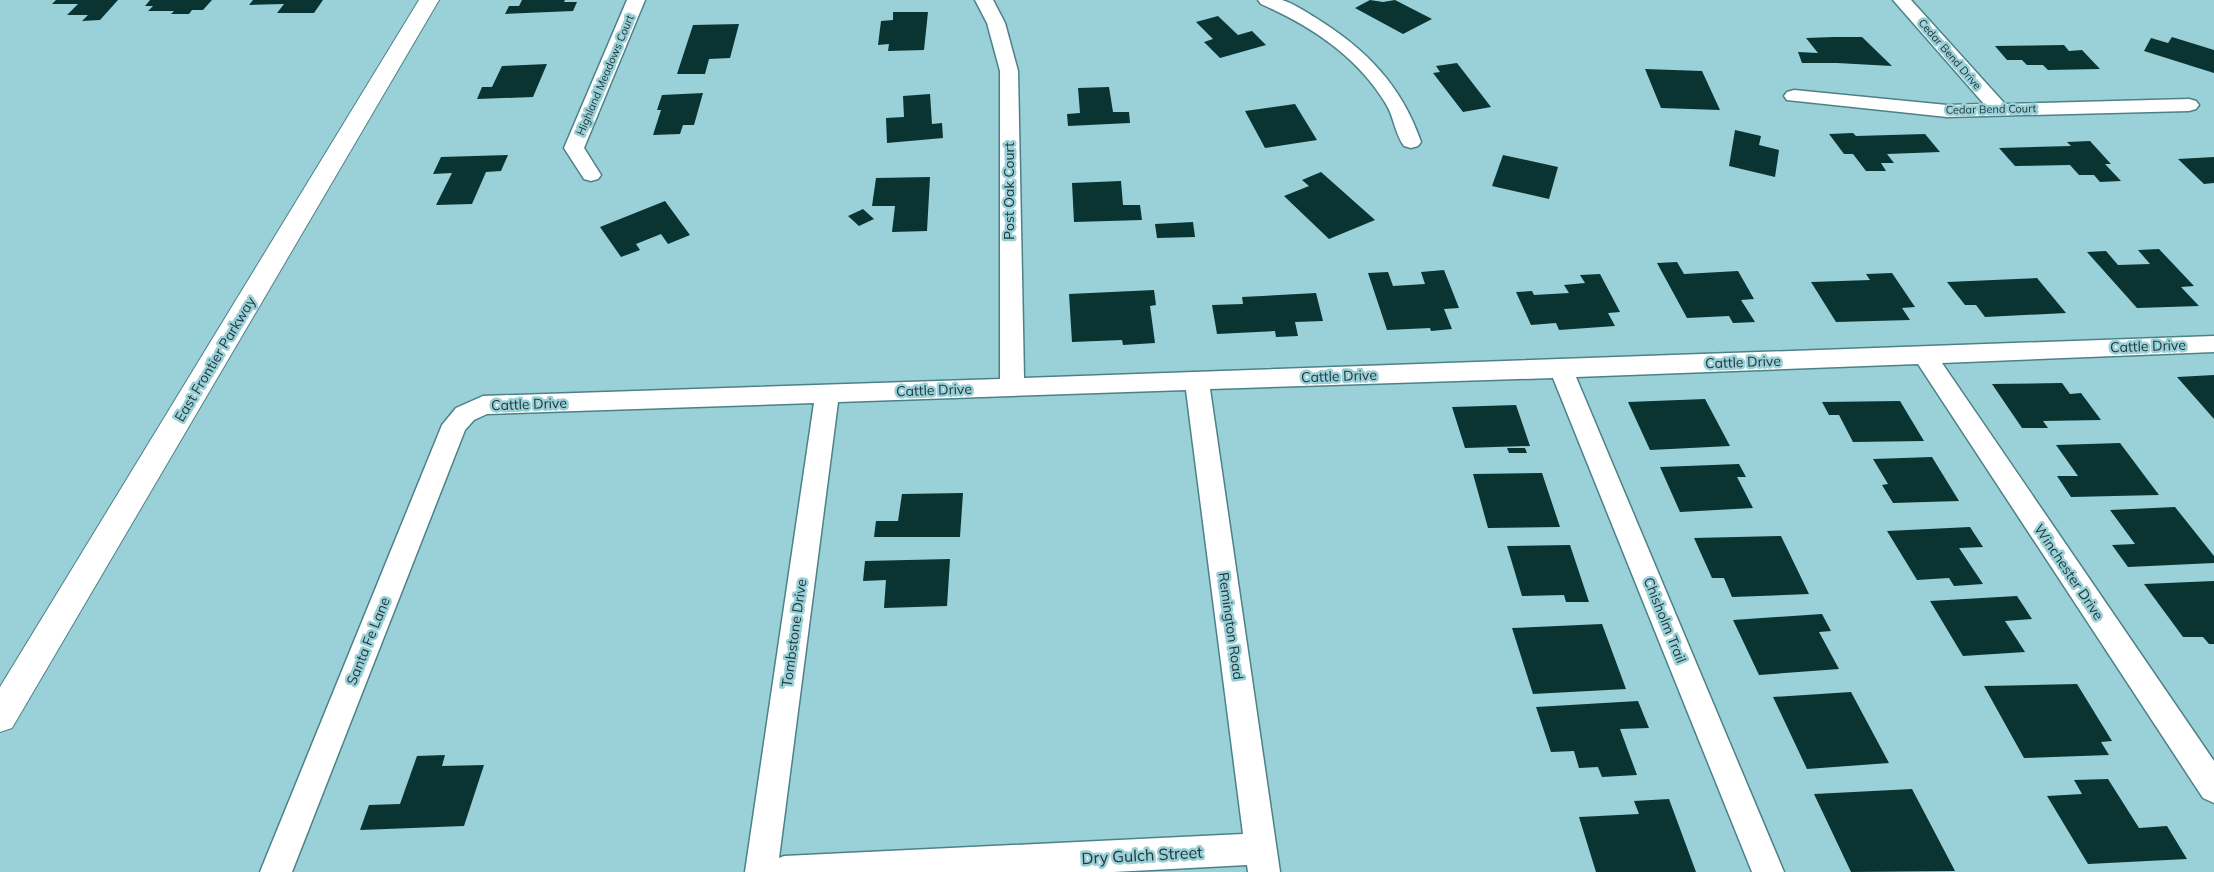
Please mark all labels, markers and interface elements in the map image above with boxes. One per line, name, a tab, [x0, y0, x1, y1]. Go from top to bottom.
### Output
street label: Highland Meadows Court	[573, 12, 637, 137]
street label: Cedar Bend Drive	[1915, 16, 1985, 92]
street label: Cedar Bend Court	[1946, 101, 2036, 117]
street label: Post Oak Court	[1000, 142, 1018, 240]
street label: East Frontier Parkway	[171, 293, 260, 425]
street label: Cattle Drive	[2110, 336, 2186, 356]
street label: Cattle Drive	[1705, 352, 1781, 372]
street label: Cattle Drive	[1301, 366, 1377, 386]
street label: Cattle Drive	[896, 380, 972, 400]
street label: Cattle Drive	[491, 394, 567, 414]
street label: Winchester Drive	[2030, 521, 2108, 623]
street label: Remington Road	[1215, 571, 1247, 681]
street label: Chisholm Trail	[1640, 574, 1690, 666]
street label: Tombstone Drive	[777, 578, 811, 688]
street label: Santa Fe Lane	[342, 595, 394, 687]
street label: Dry Gulch Street	[1081, 842, 1204, 868]

